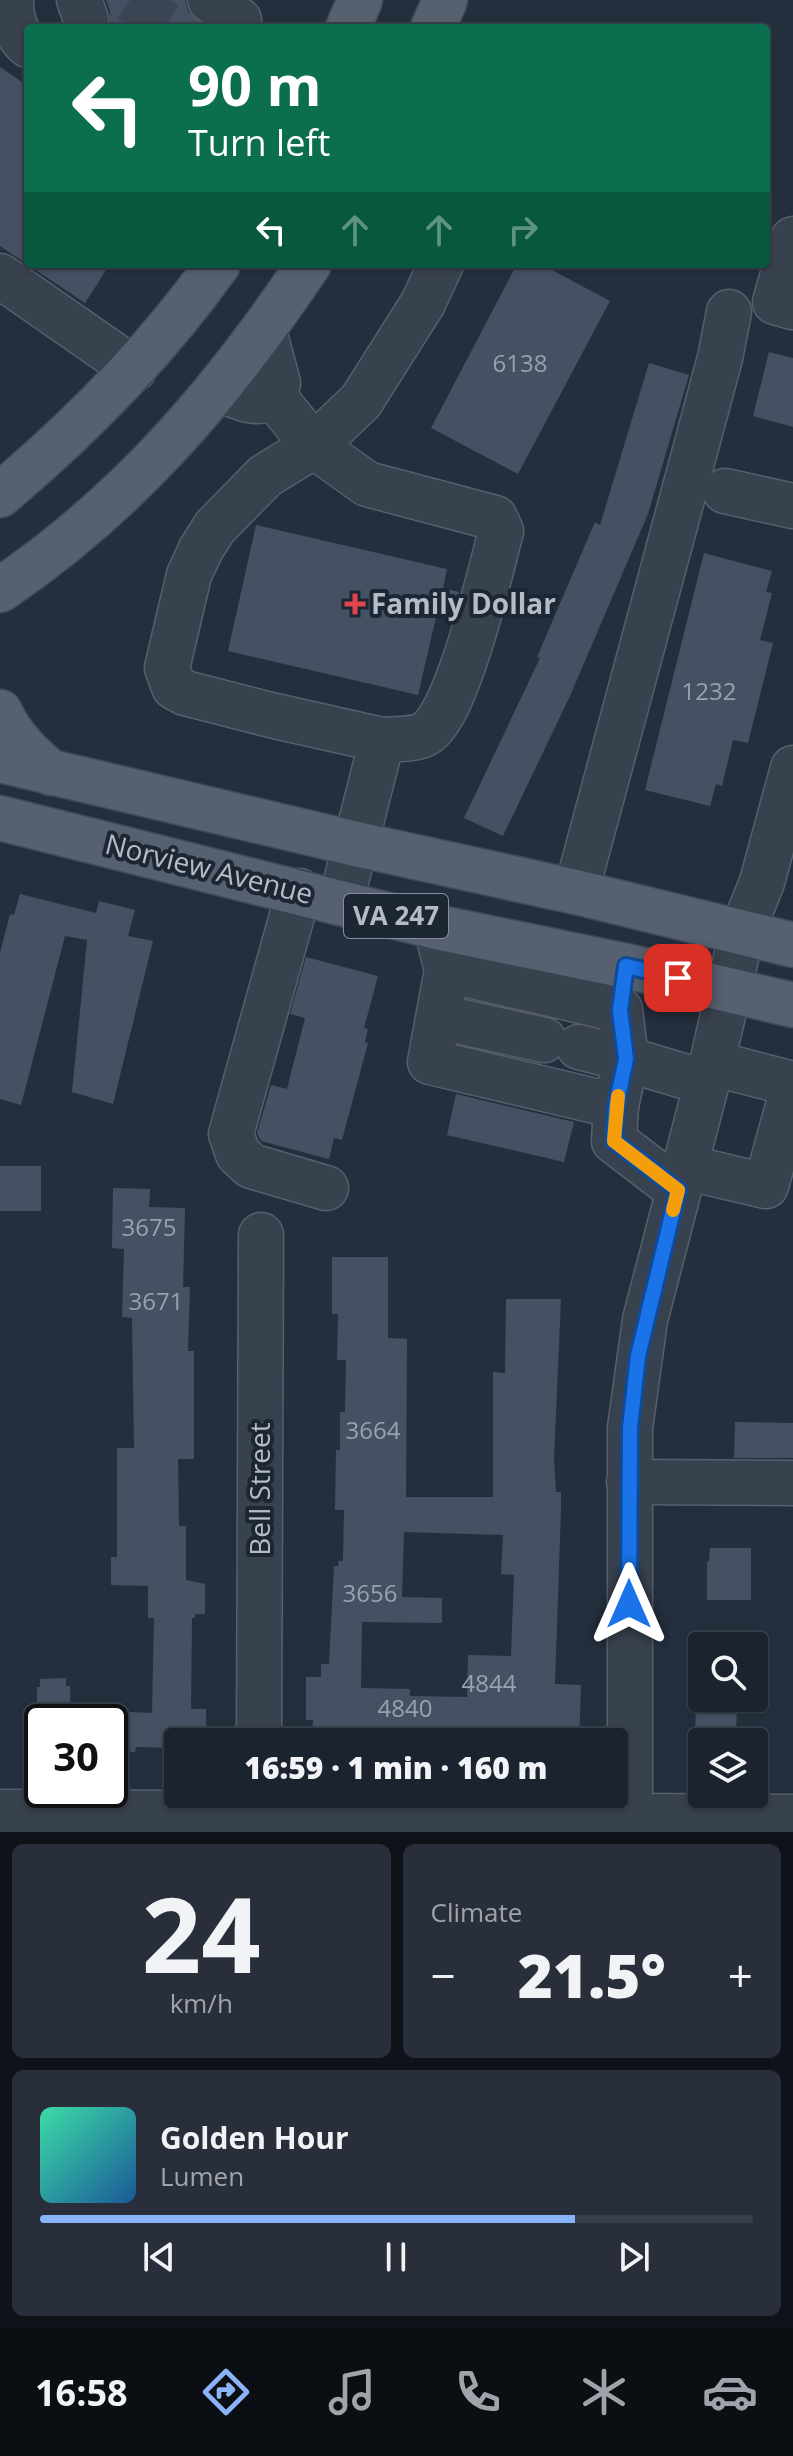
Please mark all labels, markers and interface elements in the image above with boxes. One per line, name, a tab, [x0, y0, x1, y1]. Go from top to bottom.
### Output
text: 90 m	[188, 46, 322, 122]
icon: left	[56, 56, 160, 160]
text: Turn left	[188, 118, 330, 167]
icon: left	[249, 208, 293, 252]
icon: ahead	[333, 208, 377, 252]
icon: ahead	[417, 208, 461, 252]
icon: right	[501, 208, 545, 252]
house number: 6138	[493, 346, 547, 379]
place label: Family Dollar	[371, 584, 556, 622]
marker: Family Dollar	[346, 595, 364, 613]
house number: 1232	[682, 674, 736, 707]
street label: Norview Avenue	[101, 824, 317, 912]
road number: VA 247	[344, 894, 448, 938]
pin	[644, 944, 712, 1012]
icon: arrive	[656, 956, 700, 1000]
house number: 3675	[122, 1210, 176, 1243]
house number: 3671	[129, 1284, 183, 1317]
house number: 3664	[346, 1413, 401, 1446]
street label: Bell Street	[240, 1422, 278, 1556]
position arrow	[587, 1562, 671, 1646]
house number: 3656	[343, 1576, 397, 1609]
map controls	[688, 1632, 768, 1808]
button: search	[688, 1632, 768, 1712]
house number: 4844	[462, 1666, 517, 1699]
house number: 4840	[378, 1691, 432, 1724]
speed limit sign: 30	[24, 1704, 128, 1808]
button: layers	[688, 1728, 768, 1808]
text: 16:59 · 1 min · 160 m	[244, 1747, 548, 1788]
text: 24	[142, 1862, 261, 2003]
text: Climate	[431, 1894, 522, 1930]
text: 21.5°	[518, 1934, 666, 2016]
text: −	[431, 1945, 456, 2005]
text: +	[728, 1945, 753, 2005]
text: km/h	[170, 1985, 233, 2021]
text: Golden Hour	[160, 2117, 349, 2158]
text: Lumen	[160, 2158, 244, 2194]
icon: previous	[137, 2235, 181, 2279]
icon: pause	[374, 2235, 418, 2279]
icon: next	[612, 2235, 656, 2279]
icon: directions	[198, 2364, 254, 2420]
icon: music	[324, 2364, 380, 2420]
icon: phone	[450, 2364, 506, 2420]
icon: climate	[576, 2364, 632, 2420]
icon: car	[702, 2364, 758, 2420]
text: 16:58	[35, 2368, 128, 2417]

